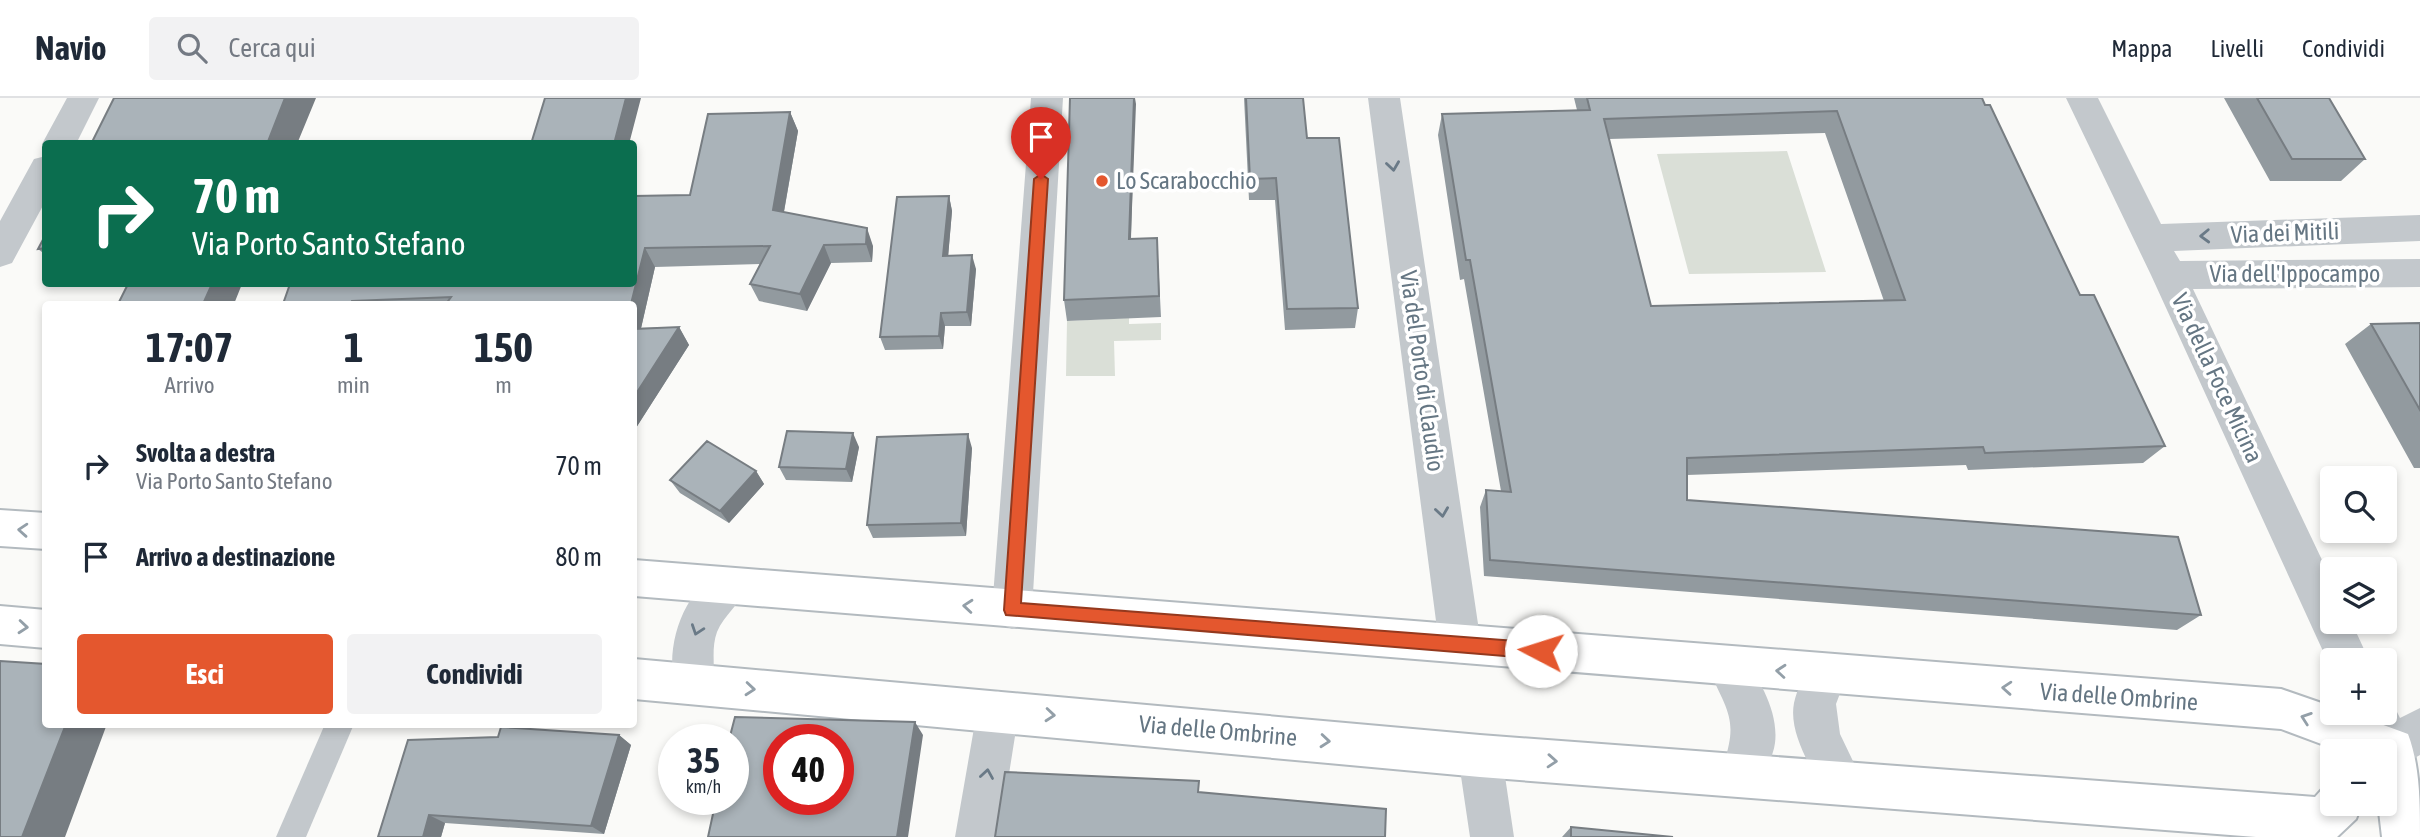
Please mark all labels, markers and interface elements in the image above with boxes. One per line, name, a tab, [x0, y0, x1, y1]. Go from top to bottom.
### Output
search box	[149, 17, 639, 80]
text: Navio	[35, 29, 107, 67]
icon: search	[173, 29, 211, 67]
text: Cerca qui	[229, 33, 316, 63]
text: Mappa	[2111, 35, 2172, 62]
text: Livelli	[2210, 35, 2264, 62]
text: Condividi	[2302, 35, 2385, 62]
pin	[1011, 107, 1071, 179]
icon: arrive	[1022, 118, 1060, 156]
one-way arrow	[1386, 160, 1401, 171]
text: 70 m	[192, 167, 280, 223]
place label: Lo Scarabocchio	[1116, 167, 1257, 194]
icon: right	[77, 168, 168, 259]
marker: Lo Scarabocchio	[1094, 173, 1110, 189]
street label: Via dei Mitili	[2230, 217, 2340, 248]
text: Via Porto Santo Stefano	[192, 225, 465, 262]
one-way arrow	[2199, 229, 2210, 244]
street label: Via dell'Ippocampo	[2210, 260, 2380, 287]
street label: Via del Porto di Claudio	[1395, 269, 1450, 473]
street label: Via della Foce Micina	[2166, 289, 2268, 467]
text: 17:07	[146, 323, 233, 371]
text: 1	[344, 323, 363, 371]
text: 150	[474, 323, 533, 371]
text: Arrivo	[164, 372, 215, 398]
text: min	[337, 372, 370, 398]
text: m	[495, 372, 512, 398]
text: Svolta a destra	[136, 438, 275, 468]
icon: right	[77, 447, 115, 485]
text: 70 m	[555, 451, 602, 481]
map controls	[2320, 466, 2397, 816]
button: search	[2320, 466, 2397, 543]
text: Via Porto Santo Stefano	[136, 468, 333, 494]
one-way arrow	[1434, 506, 1449, 518]
one-way arrow	[17, 523, 28, 538]
icon: arrive	[77, 538, 115, 576]
text: Arrivo a destinazione	[136, 542, 335, 572]
text: 80 m	[555, 542, 602, 572]
button: layers	[2320, 557, 2397, 634]
one-way arrow	[962, 599, 973, 614]
position arrow	[1504, 614, 1578, 688]
one-way arrow	[18, 619, 29, 634]
one-way arrow	[691, 623, 705, 636]
button: Esci	[77, 634, 333, 714]
button: Condividi	[347, 634, 602, 714]
button: +	[2320, 648, 2397, 725]
one-way arrow	[1775, 664, 1786, 679]
street label: Via delle Ombrine	[2039, 678, 2199, 715]
one-way arrow	[745, 681, 756, 696]
one-way arrow	[2002, 681, 2013, 696]
one-way arrow	[1044, 708, 1056, 723]
street label: Via delle Ombrine	[1138, 710, 1298, 751]
one-way arrow	[2301, 712, 2313, 726]
speed limit sign: 40	[763, 724, 854, 815]
one-way arrow	[1320, 733, 1331, 748]
button: −	[2320, 739, 2397, 816]
text: 35	[687, 740, 720, 780]
one-way arrow	[1547, 753, 1558, 768]
one-way arrow	[980, 768, 995, 780]
text: km/h	[686, 776, 721, 797]

